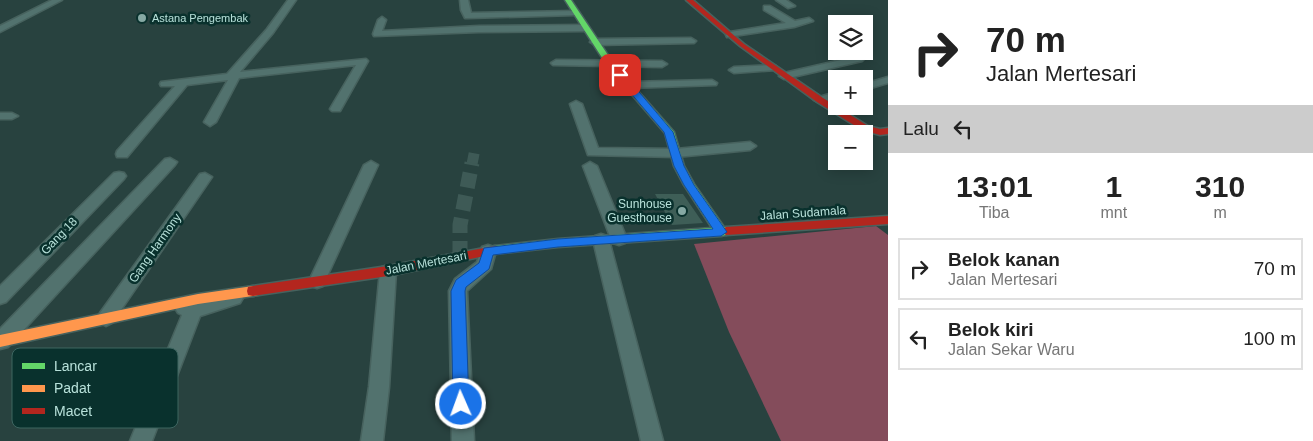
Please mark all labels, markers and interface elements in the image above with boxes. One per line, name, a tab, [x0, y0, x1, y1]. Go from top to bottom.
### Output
marker: Astana Pengembak	[136, 12, 148, 24]
place label: Astana Pengembak	[152, 12, 249, 24]
map controls	[828, 15, 873, 170]
button: layers	[828, 15, 873, 60]
icon: right	[903, 20, 968, 85]
text: 70 m	[986, 20, 1066, 59]
pin	[599, 54, 641, 96]
icon: arrive	[606, 61, 634, 89]
text: Jalan Mertesari	[986, 61, 1136, 86]
button: +	[828, 70, 873, 115]
icon: left	[949, 115, 977, 143]
text: Lalu	[903, 118, 939, 139]
button: −	[828, 125, 873, 170]
text: 13:01	[956, 170, 1033, 203]
text: 1	[1105, 170, 1122, 203]
text: 310	[1195, 170, 1245, 203]
place label: Sunhouse Guesthouse	[607, 197, 672, 225]
street label: Jalan Sudamala	[760, 203, 847, 223]
text: Tiba	[979, 204, 1010, 221]
text: mnt	[1100, 204, 1127, 221]
text: m	[1213, 204, 1227, 221]
marker: Sunhouse Guesthouse	[676, 205, 688, 217]
street label: Gang Harmony	[126, 211, 184, 285]
street label: Gang 18	[38, 214, 80, 257]
street label: Jalan Mertesari	[384, 248, 468, 278]
text: Belok kanan	[948, 249, 1060, 270]
icon: right	[905, 255, 933, 283]
text: 70 m	[1254, 258, 1296, 279]
text: Jalan Mertesari	[948, 271, 1057, 288]
text: Belok kiri	[948, 319, 1034, 340]
icon: left	[905, 325, 933, 353]
text: 100 m	[1243, 328, 1296, 349]
text: Jalan Sekar Waru	[948, 341, 1075, 358]
legend	[12, 348, 178, 428]
text: Lancar	[54, 358, 97, 374]
position arrow	[434, 377, 486, 429]
text: Padat	[54, 380, 91, 396]
text: Macet	[54, 403, 92, 419]

